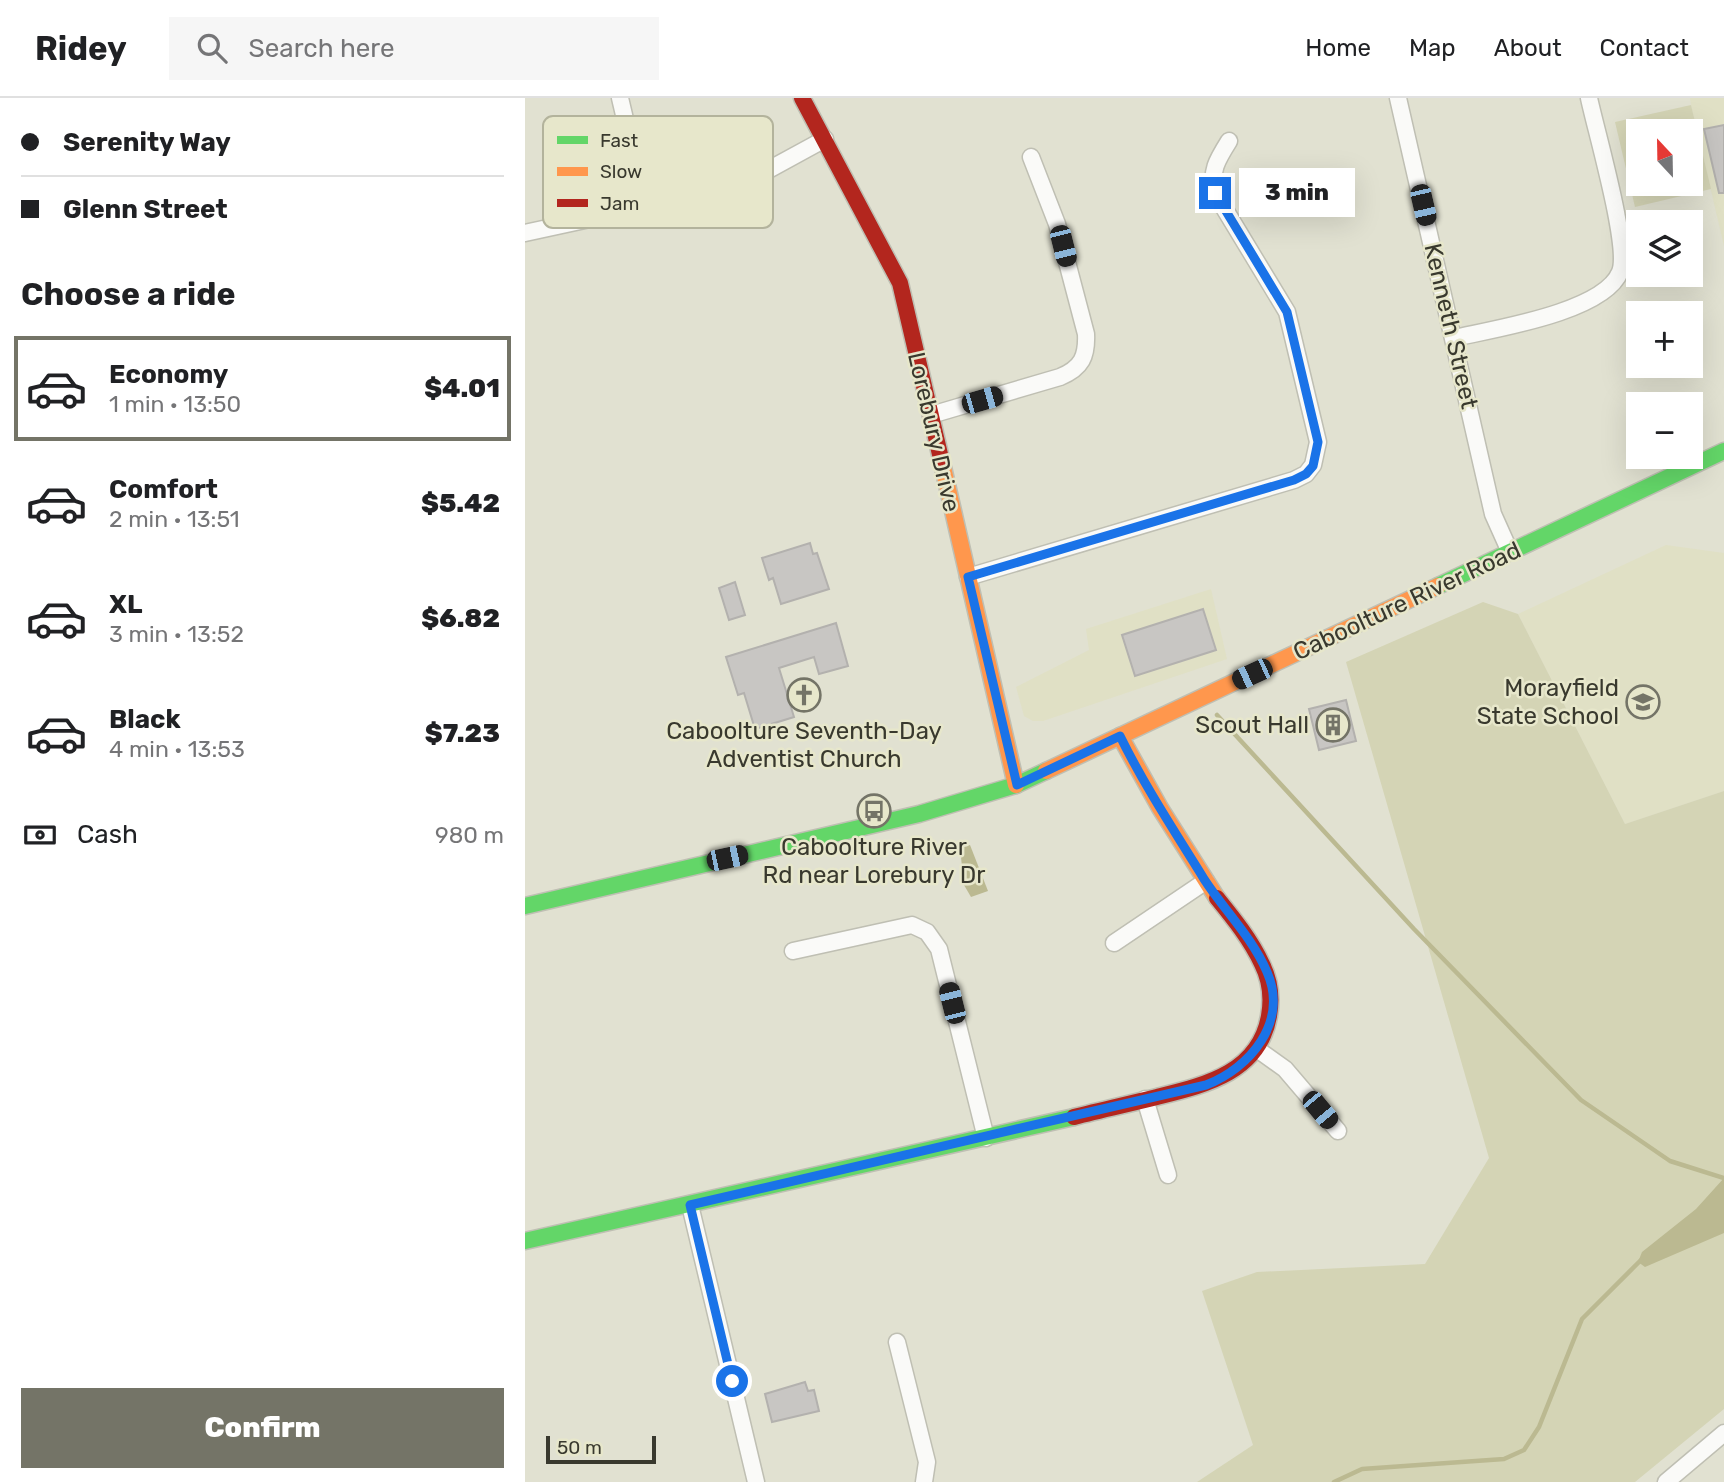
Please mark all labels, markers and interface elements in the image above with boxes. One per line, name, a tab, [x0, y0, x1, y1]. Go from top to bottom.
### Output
search box	[169, 17, 659, 80]
text: Ridey	[35, 29, 127, 68]
icon: search	[193, 29, 231, 67]
text: Search here	[249, 33, 394, 64]
text: Home	[1305, 34, 1371, 62]
text: Map	[1409, 34, 1456, 62]
text: About	[1494, 34, 1562, 62]
text: Contact	[1600, 34, 1689, 62]
legend	[543, 116, 773, 228]
north arrow	[1626, 119, 1703, 196]
map controls	[1626, 119, 1703, 469]
text: Serenity Way	[63, 127, 231, 158]
text: Fast	[600, 129, 639, 152]
text: Slow	[600, 160, 642, 183]
callout: 3 min	[1239, 168, 1355, 217]
route end	[1199, 177, 1231, 209]
text: 3 min	[1265, 178, 1329, 206]
car	[1409, 182, 1438, 228]
text: Jam	[600, 192, 639, 215]
text: Glenn Street	[63, 194, 228, 225]
button: layers	[1626, 210, 1703, 287]
car	[1048, 223, 1079, 269]
street label: Kenneth Street	[1418, 241, 1484, 411]
text: Choose a ride	[21, 275, 235, 313]
button: +	[1626, 301, 1703, 378]
street label: Lorebury Drive	[902, 349, 966, 515]
icon: car	[25, 357, 88, 420]
text: Economy	[109, 359, 228, 390]
text: $4.01	[424, 373, 500, 404]
car	[959, 384, 1006, 416]
text: 1 min · 13:50	[109, 390, 241, 418]
button: −	[1626, 392, 1703, 469]
icon: car	[25, 472, 88, 535]
text: Comfort	[109, 474, 218, 505]
text: $5.42	[421, 488, 500, 519]
text: 2 min · 13:51	[109, 505, 240, 533]
street label: Caboolture River Road	[1289, 536, 1525, 666]
icon: car	[25, 587, 88, 650]
text: XL	[109, 589, 142, 620]
text: $6.82	[421, 603, 500, 634]
text: 3 min · 13:52	[109, 620, 244, 648]
car	[1229, 656, 1276, 692]
place label: Morayfield State School	[1477, 674, 1619, 730]
church icon: Caboolture Seventh-Day Adventist Church	[785, 676, 823, 714]
school or university icon: Morayfield State School	[1624, 683, 1662, 721]
icon: car	[25, 702, 88, 765]
text: Black	[109, 704, 181, 735]
building icon: Scout Hall	[1314, 706, 1352, 744]
place label: Scout Hall	[1195, 711, 1309, 739]
place label: Caboolture Seventh-Day Adventist Church	[666, 717, 942, 773]
text: $7.23	[425, 718, 500, 749]
text: 4 min · 13:53	[109, 735, 245, 763]
bus stop icon: Caboolture River Rd near Lorebury Dr	[855, 792, 893, 830]
icon: cash	[21, 816, 59, 854]
text: Cash	[77, 819, 138, 850]
text: 980 m	[435, 821, 504, 849]
place label: Caboolture River Rd near Lorebury Dr	[763, 833, 985, 889]
car	[705, 843, 750, 873]
car	[937, 980, 968, 1026]
car	[1299, 1087, 1342, 1133]
route start	[716, 1365, 748, 1397]
button: Confirm	[21, 1388, 504, 1468]
scale bar	[546, 1433, 656, 1465]
text: 50 m	[557, 1436, 602, 1459]

